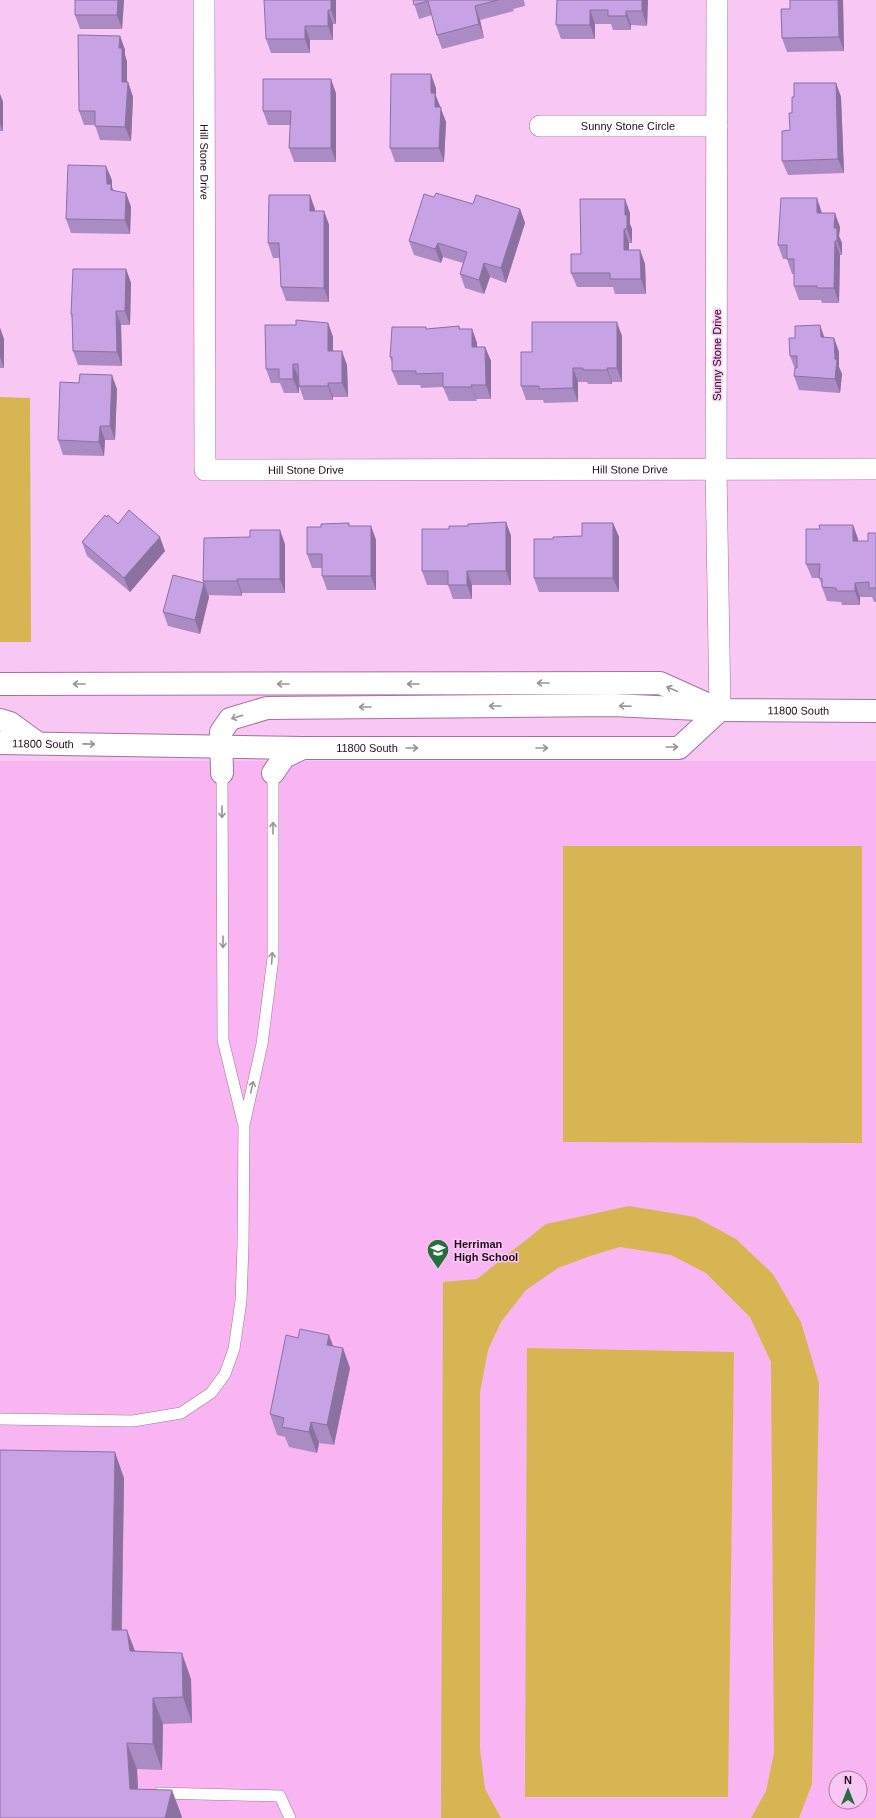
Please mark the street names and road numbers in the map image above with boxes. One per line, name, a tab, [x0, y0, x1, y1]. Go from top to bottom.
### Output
street label: Sunny Stone Circle	[581, 120, 675, 132]
street label: Hill Stone Drive	[198, 124, 210, 200]
street label: Sunny Stone Drive	[711, 309, 723, 401]
street label: Hill Stone Drive	[592, 463, 668, 475]
street label: Hill Stone Drive	[268, 464, 344, 476]
street label: 11800 South	[768, 704, 829, 717]
street label: 11800 South	[12, 737, 74, 750]
street label: 11800 South	[336, 742, 398, 754]

